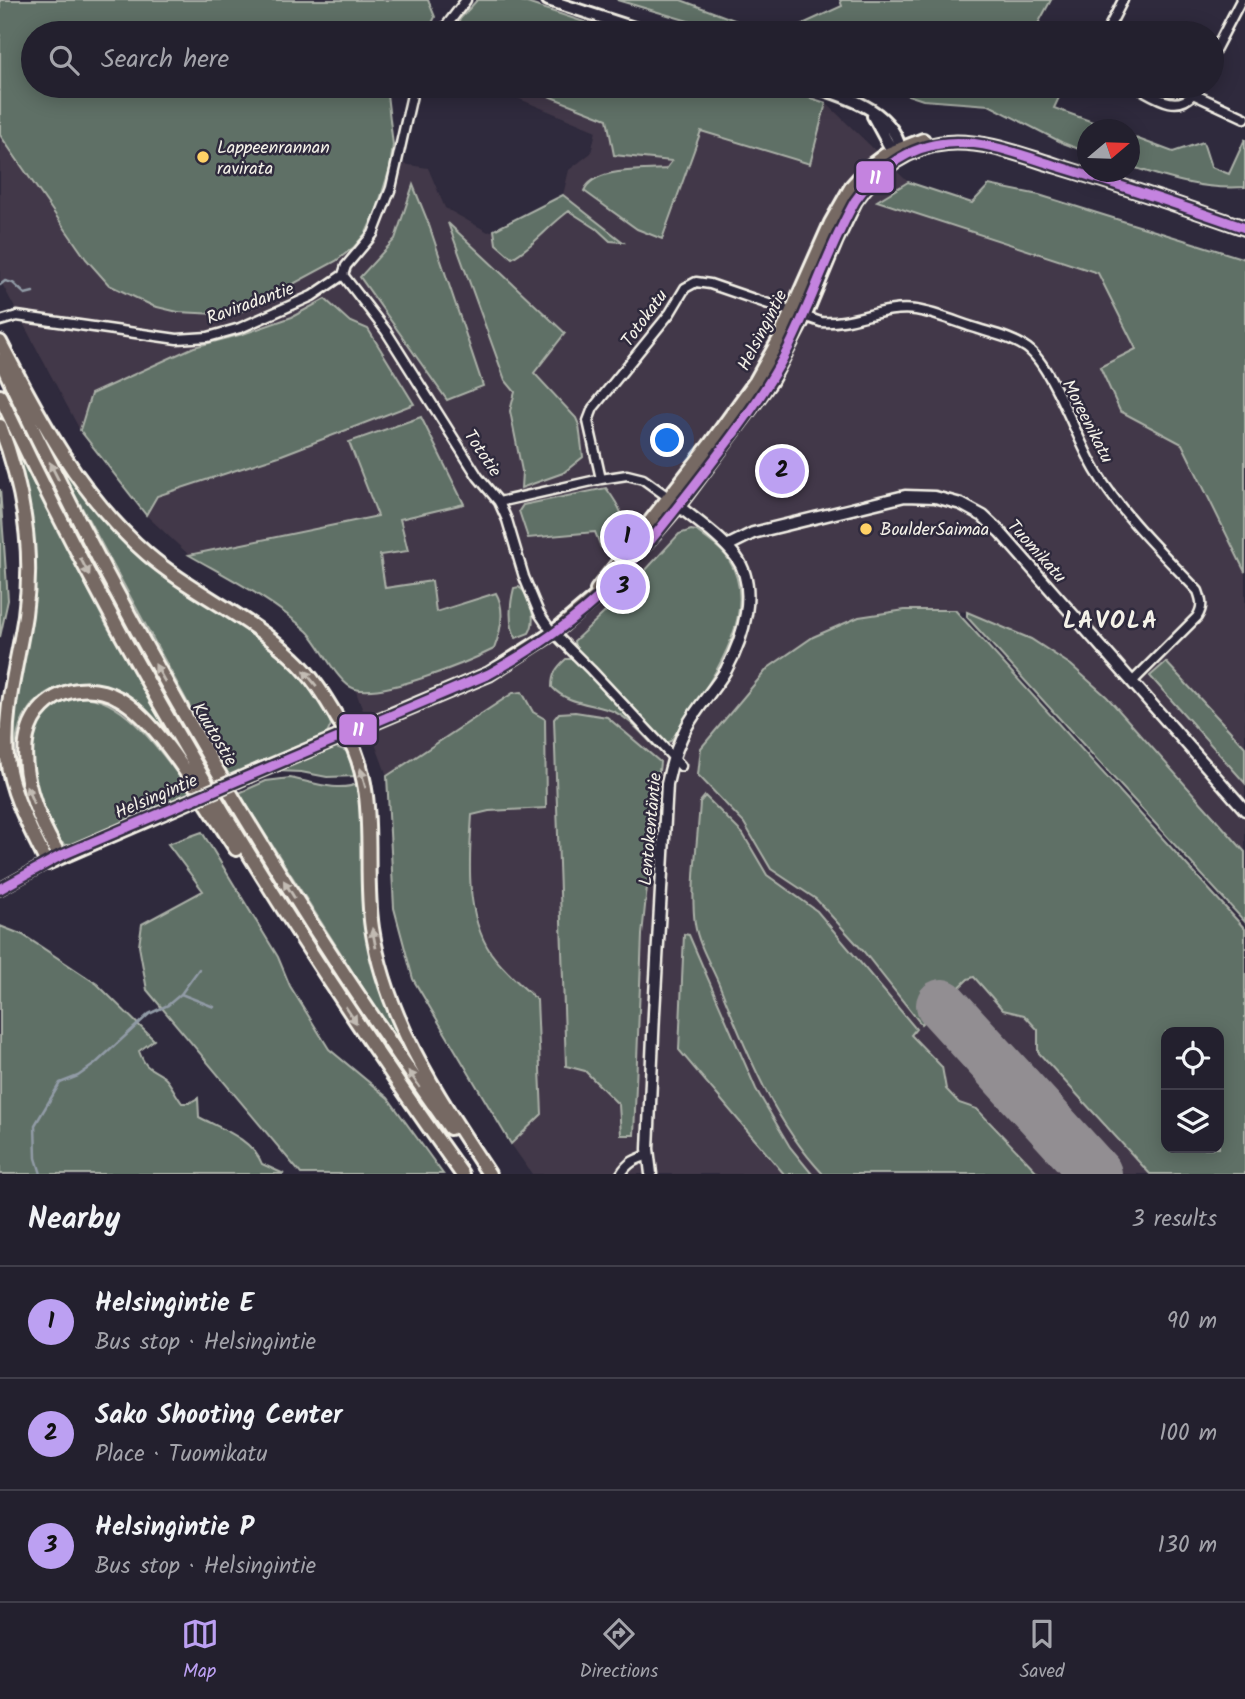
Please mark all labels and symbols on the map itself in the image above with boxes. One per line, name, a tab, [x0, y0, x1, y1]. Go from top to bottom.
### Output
north arrow	[1077, 119, 1140, 182]
place label: Lappeenrannan ravirata	[217, 134, 330, 184]
marker: Lappeenrannan ravirata	[195, 149, 211, 165]
line badge: 11	[855, 160, 895, 194]
text: 11	[869, 164, 881, 194]
street label: Raviradantie	[203, 275, 299, 334]
street label: Totokatu	[614, 284, 676, 354]
street label: Helsingintie	[730, 285, 796, 376]
street label: Moreenikatu	[1053, 375, 1120, 469]
your location	[650, 423, 684, 457]
street label: Tototie	[455, 424, 508, 484]
pin: 2	[759, 445, 805, 497]
one-way arrow	[48, 461, 59, 481]
pin: 1	[604, 511, 650, 563]
street label: Tuomikatu	[999, 513, 1073, 591]
place label: BoulderSaimaa	[880, 516, 989, 545]
marker: BoulderSaimaa	[858, 521, 874, 537]
one-way arrow	[79, 557, 90, 577]
pin: 3	[600, 561, 646, 613]
district label: LAVOLA	[1063, 602, 1159, 641]
one-way arrow	[154, 663, 166, 682]
one-way arrow	[303, 669, 318, 687]
street label: Kuutostie	[183, 697, 244, 772]
line badge: 11	[338, 713, 378, 746]
text: 11	[352, 716, 364, 746]
street label: Helsingintie	[110, 767, 203, 828]
one-way arrow	[357, 767, 368, 789]
street label: Lentokentäntie	[632, 771, 671, 887]
one-way arrow	[24, 785, 35, 806]
one-way arrow	[283, 879, 296, 898]
one-way arrow	[369, 927, 380, 949]
one-way arrow	[344, 1006, 357, 1025]
one-way arrow	[407, 1070, 421, 1088]

